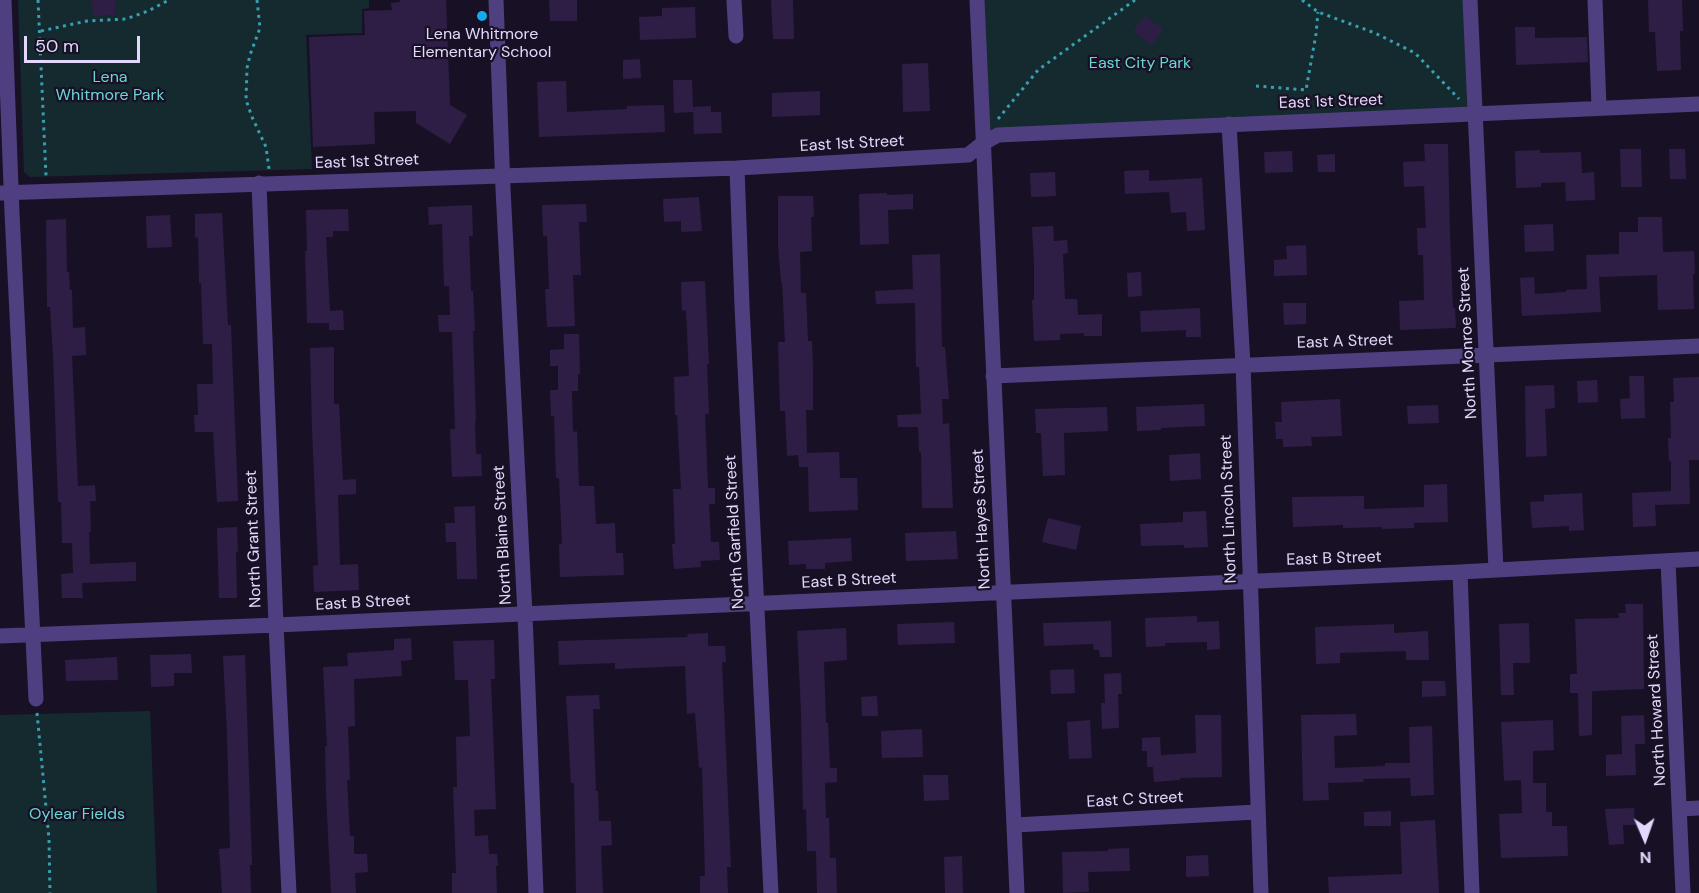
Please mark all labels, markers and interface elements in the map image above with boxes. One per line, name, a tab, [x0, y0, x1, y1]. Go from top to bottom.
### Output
marker: Lena Whitmore Elementary School	[475, 9, 489, 23]
scale bar	[27, 24, 142, 62]
place label: Lena Whitmore Elementary School	[413, 25, 551, 63]
text: 50 m	[35, 34, 79, 58]
park label: East City Park	[1089, 54, 1191, 74]
park label: Lena Whitmore Park	[55, 68, 165, 106]
street label: East 1st Street	[1278, 91, 1384, 113]
street label: East 1st Street	[799, 132, 905, 156]
street label: East 1st Street	[314, 151, 420, 173]
street label: North Monroe Street	[1454, 267, 1482, 419]
street label: East A Street	[1297, 331, 1393, 353]
street label: North Lincoln Street	[1217, 434, 1241, 584]
street label: North Hayes Street	[969, 448, 995, 590]
street label: North Garfield Street	[721, 454, 749, 610]
street label: North Blaine Street	[490, 465, 516, 605]
street label: North Grant Street	[242, 470, 266, 608]
street label: East B Street	[1286, 548, 1382, 570]
street label: East B Street	[801, 569, 897, 593]
street label: East B Street	[315, 591, 411, 615]
street label: North Howard Street	[1643, 634, 1671, 786]
street label: East C Street	[1086, 788, 1184, 812]
park label: Oylear Fields	[29, 805, 125, 825]
north arrow	[1615, 809, 1675, 869]
text: N	[1639, 847, 1652, 868]

